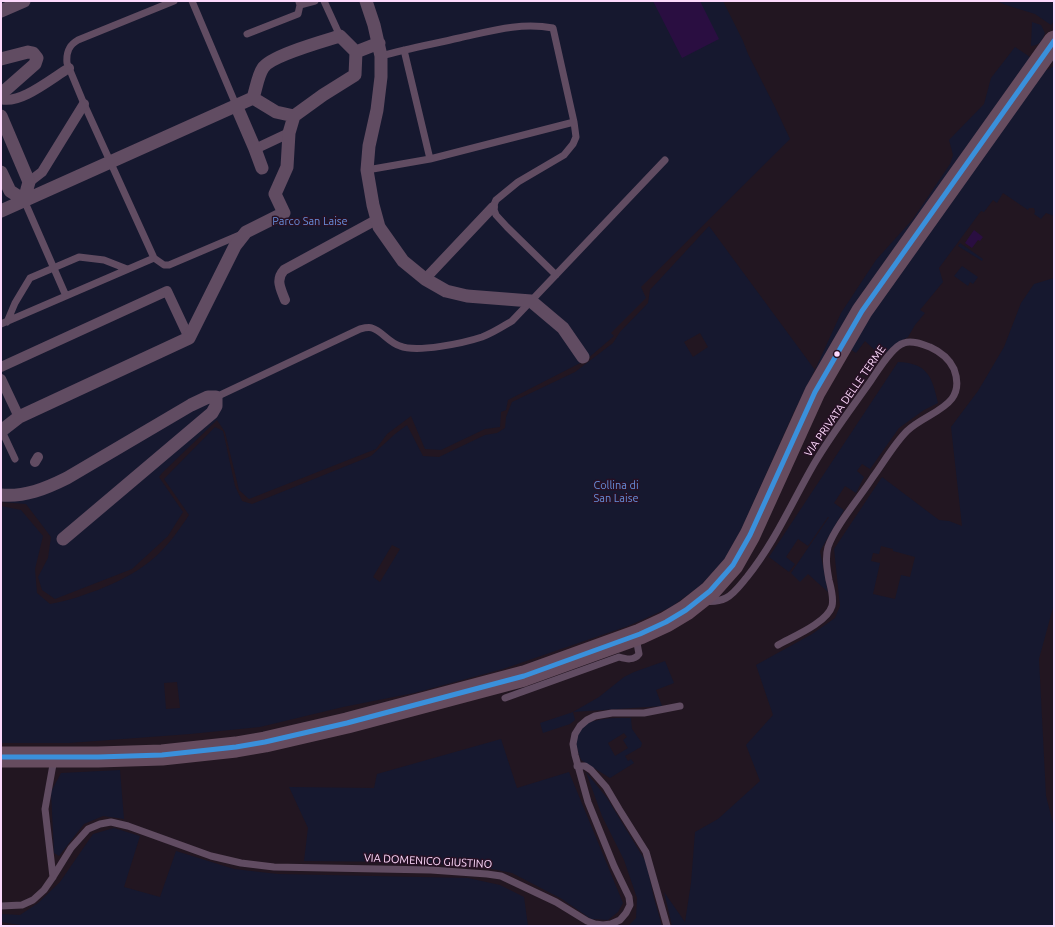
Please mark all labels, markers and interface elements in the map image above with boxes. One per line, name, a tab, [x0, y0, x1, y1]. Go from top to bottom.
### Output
park label: Parco San Laise	[272, 214, 348, 228]
street label: VIA PRIVATA DELLE TERME	[802, 343, 888, 459]
unlabelled marker	[832, 349, 842, 359]
park label: Collina di San Laise	[593, 478, 639, 504]
street label: VIA DOMENICO GIUSTINO	[363, 851, 493, 871]

